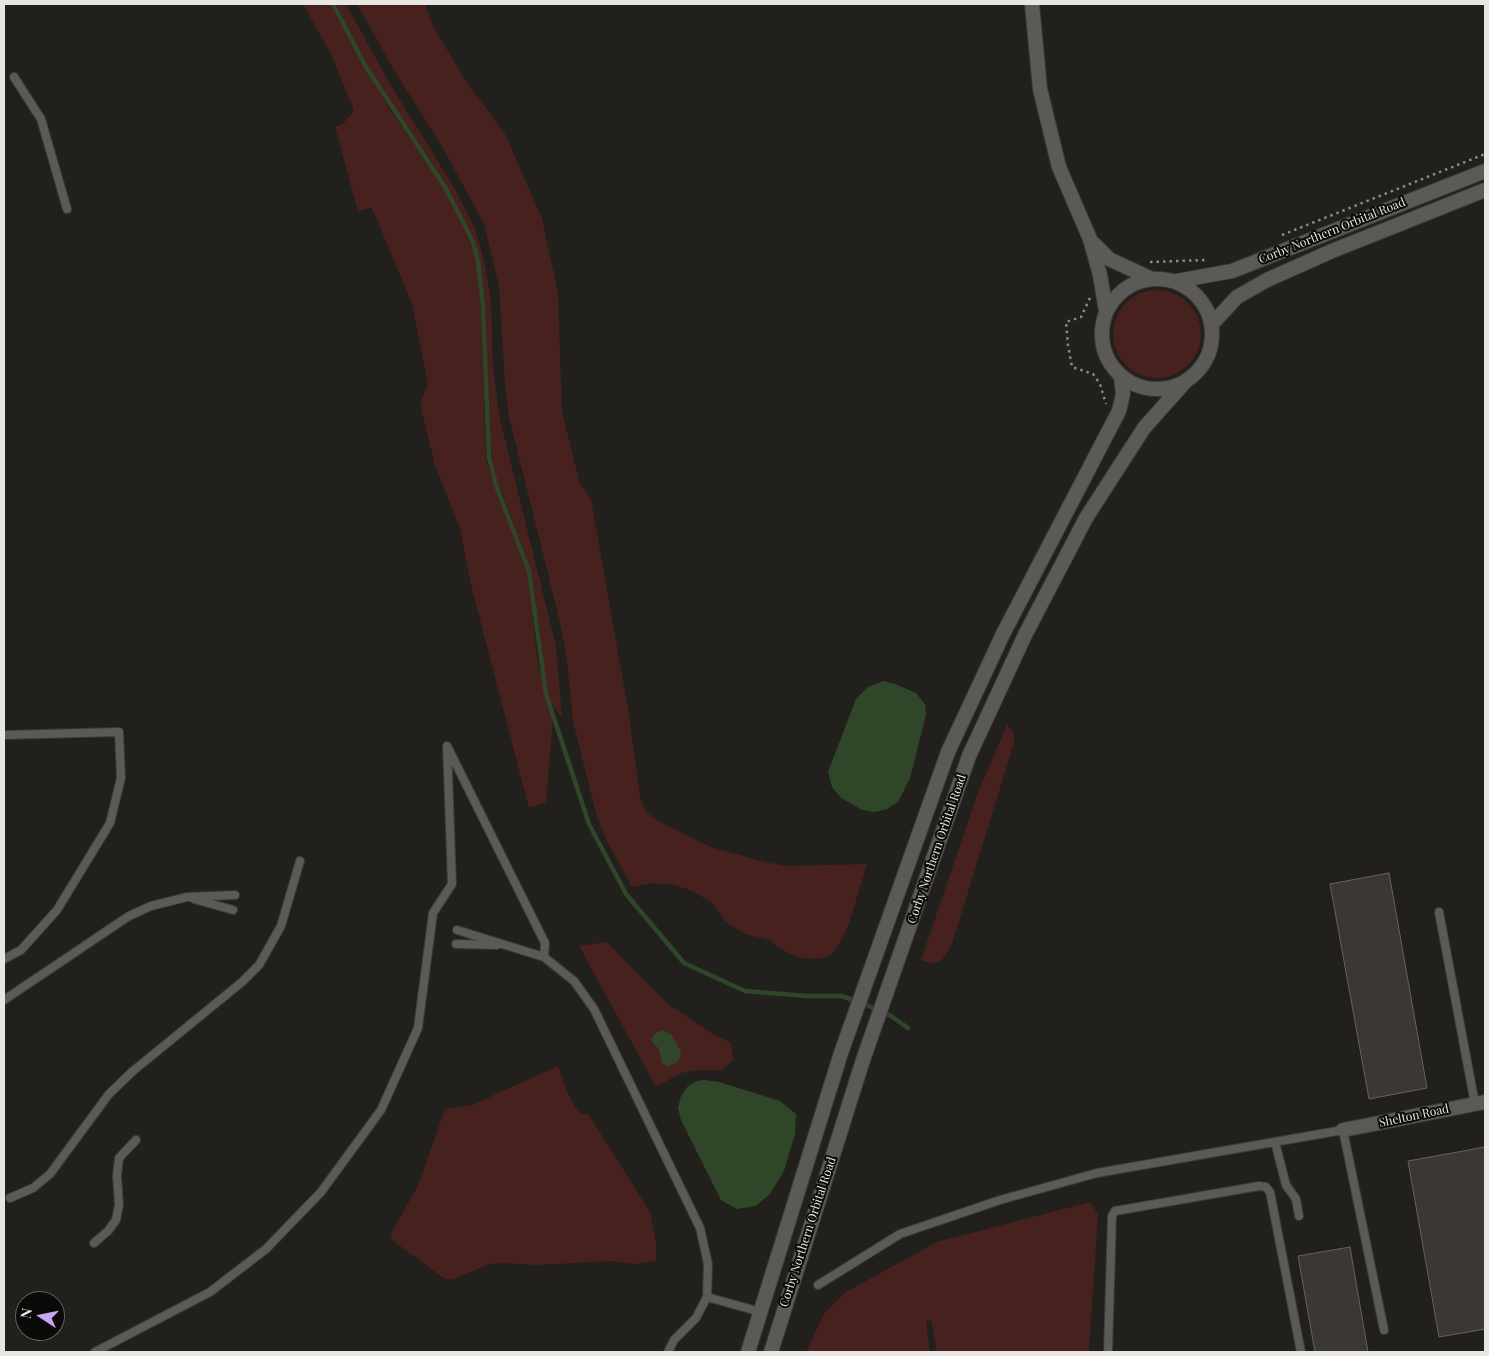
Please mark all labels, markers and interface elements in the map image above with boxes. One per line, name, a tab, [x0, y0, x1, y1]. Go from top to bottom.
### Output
street label: Corby Northern Orbital Road	[1257, 195, 1407, 267]
street label: Corby Northern Orbital Road	[905, 772, 969, 926]
street label: Shelton Road	[1378, 1102, 1450, 1130]
street label: Corby Northern Orbital Road	[777, 1155, 839, 1309]
north arrow	[15, 1291, 65, 1341]
text: N	[15, 1306, 36, 1320]

